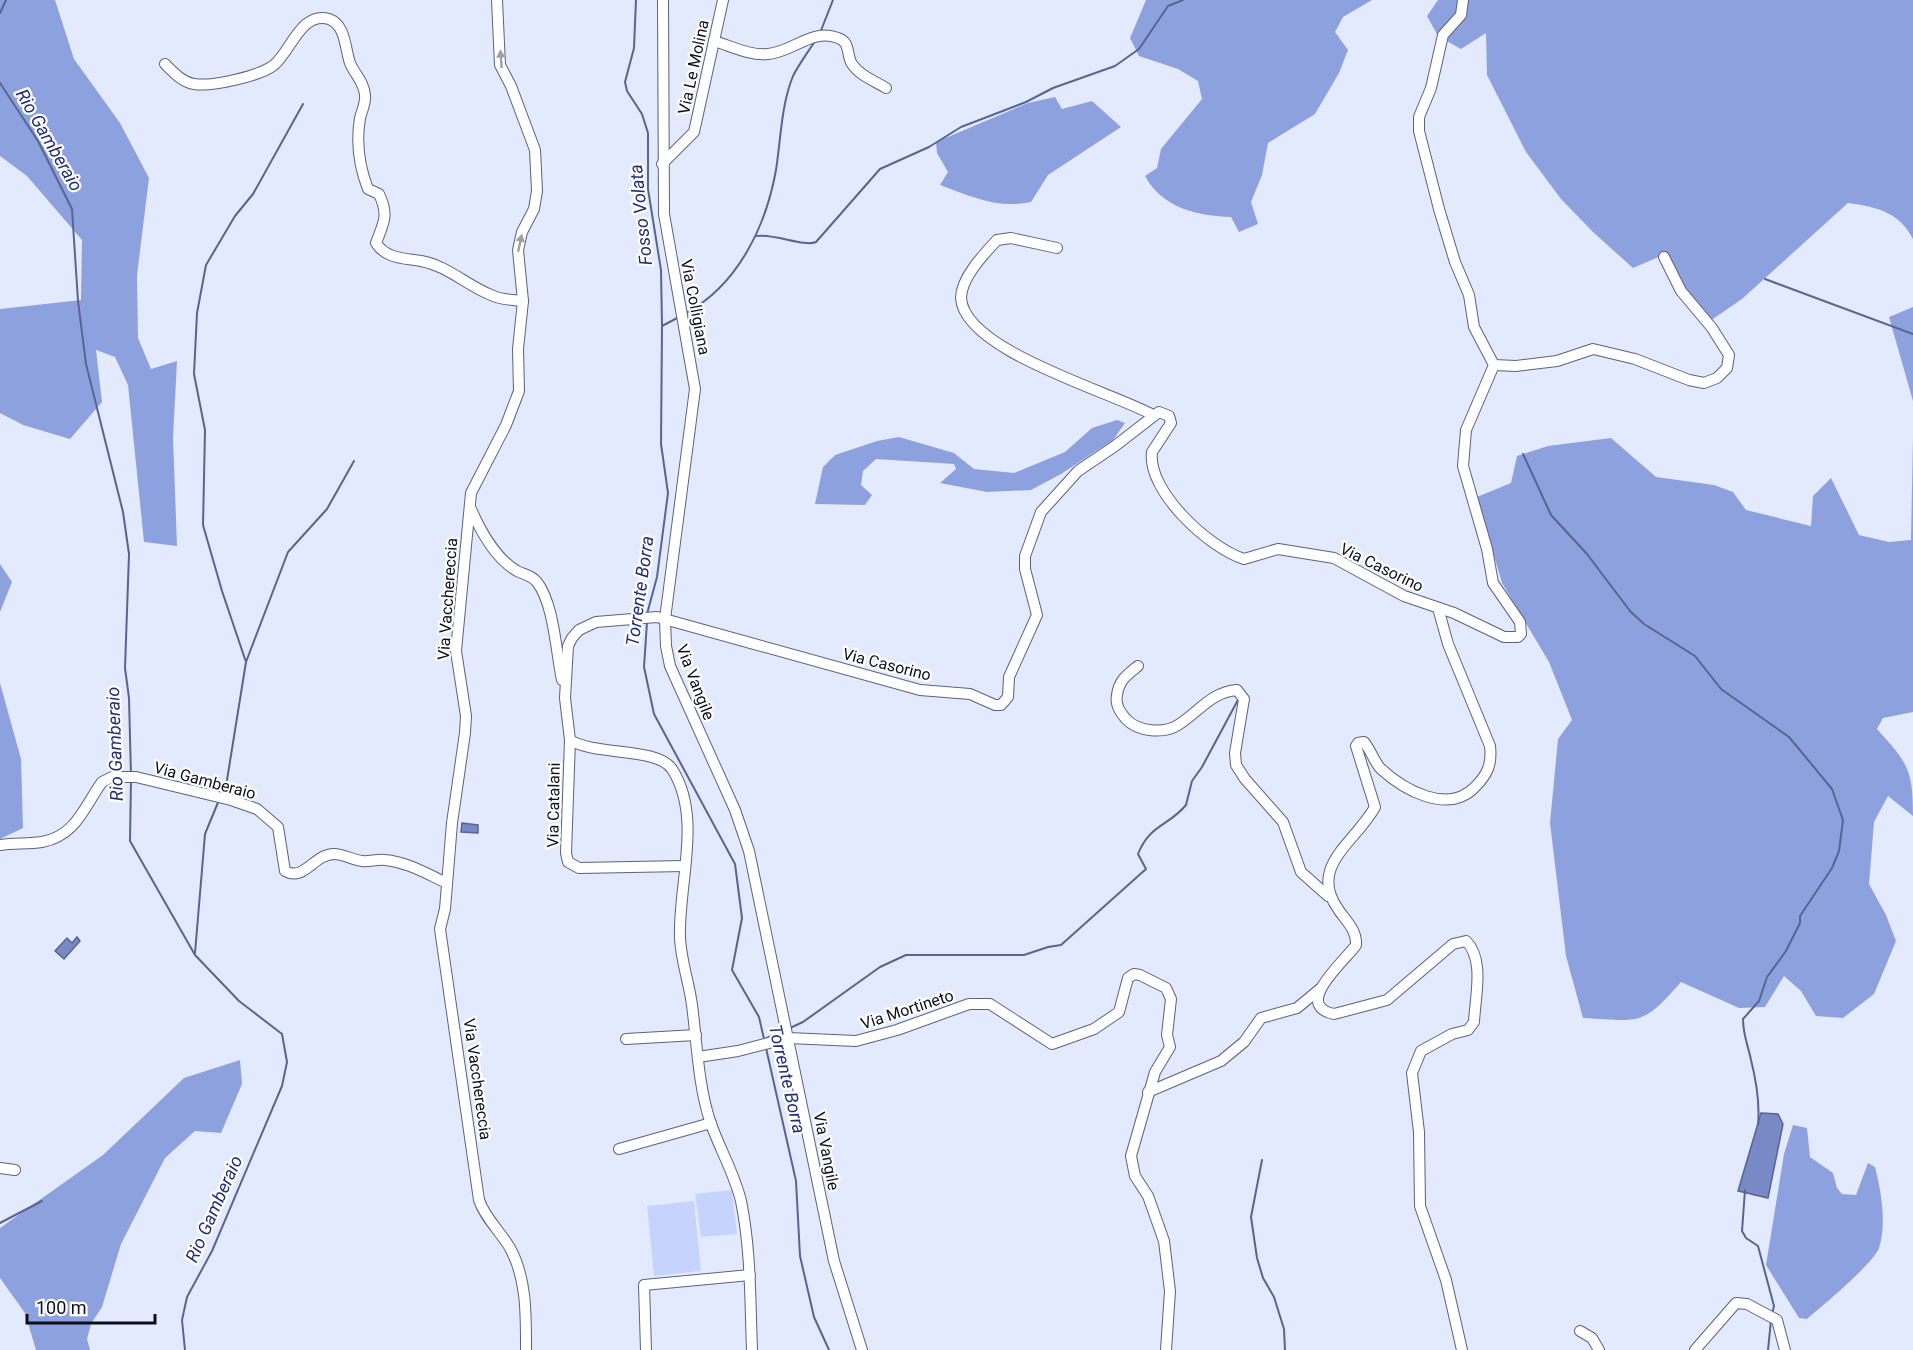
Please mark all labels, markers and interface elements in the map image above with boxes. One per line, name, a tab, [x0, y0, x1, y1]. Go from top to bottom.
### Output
street label: Via Le Molina	[674, 18, 713, 116]
one-way arrow	[496, 49, 505, 68]
water label: Rio Gamberaio	[12, 85, 87, 195]
water label: Fosso Volata	[625, 164, 656, 267]
one-way arrow	[516, 233, 525, 252]
street label: Via Colligiana	[677, 258, 714, 357]
water label: Torrente Borra	[621, 534, 658, 647]
street label: Via Vacchereccia	[434, 537, 461, 661]
street label: Via Casorino	[1337, 539, 1427, 596]
street label: Via Vangile	[672, 642, 719, 723]
street label: Via Casorino	[841, 644, 933, 685]
water label: Rio Gamberaio	[102, 686, 127, 802]
street label: Via Gamberaio	[152, 758, 258, 803]
street label: Via Catalani	[543, 762, 564, 848]
street label: Via Mortineto	[858, 986, 956, 1033]
street label: Via Vacchereccia	[460, 1017, 495, 1141]
water label: Torrente Borra	[765, 1022, 810, 1135]
street label: Via Vangile	[810, 1110, 843, 1192]
water label: Rio Gamberaio	[181, 1152, 246, 1265]
scale bar	[27, 1287, 154, 1325]
text: 100 m	[36, 1297, 87, 1318]

